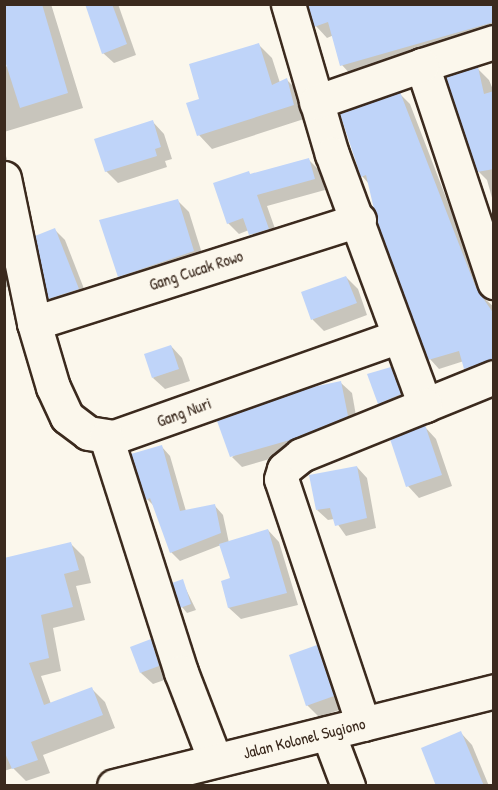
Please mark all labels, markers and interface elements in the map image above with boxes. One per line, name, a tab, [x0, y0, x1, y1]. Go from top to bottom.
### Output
street label: Gang Cucak Rowo	[147, 246, 245, 294]
street label: Gang Nuri	[154, 393, 214, 431]
street label: Jalan Kolonel Sugiono	[241, 714, 367, 762]

